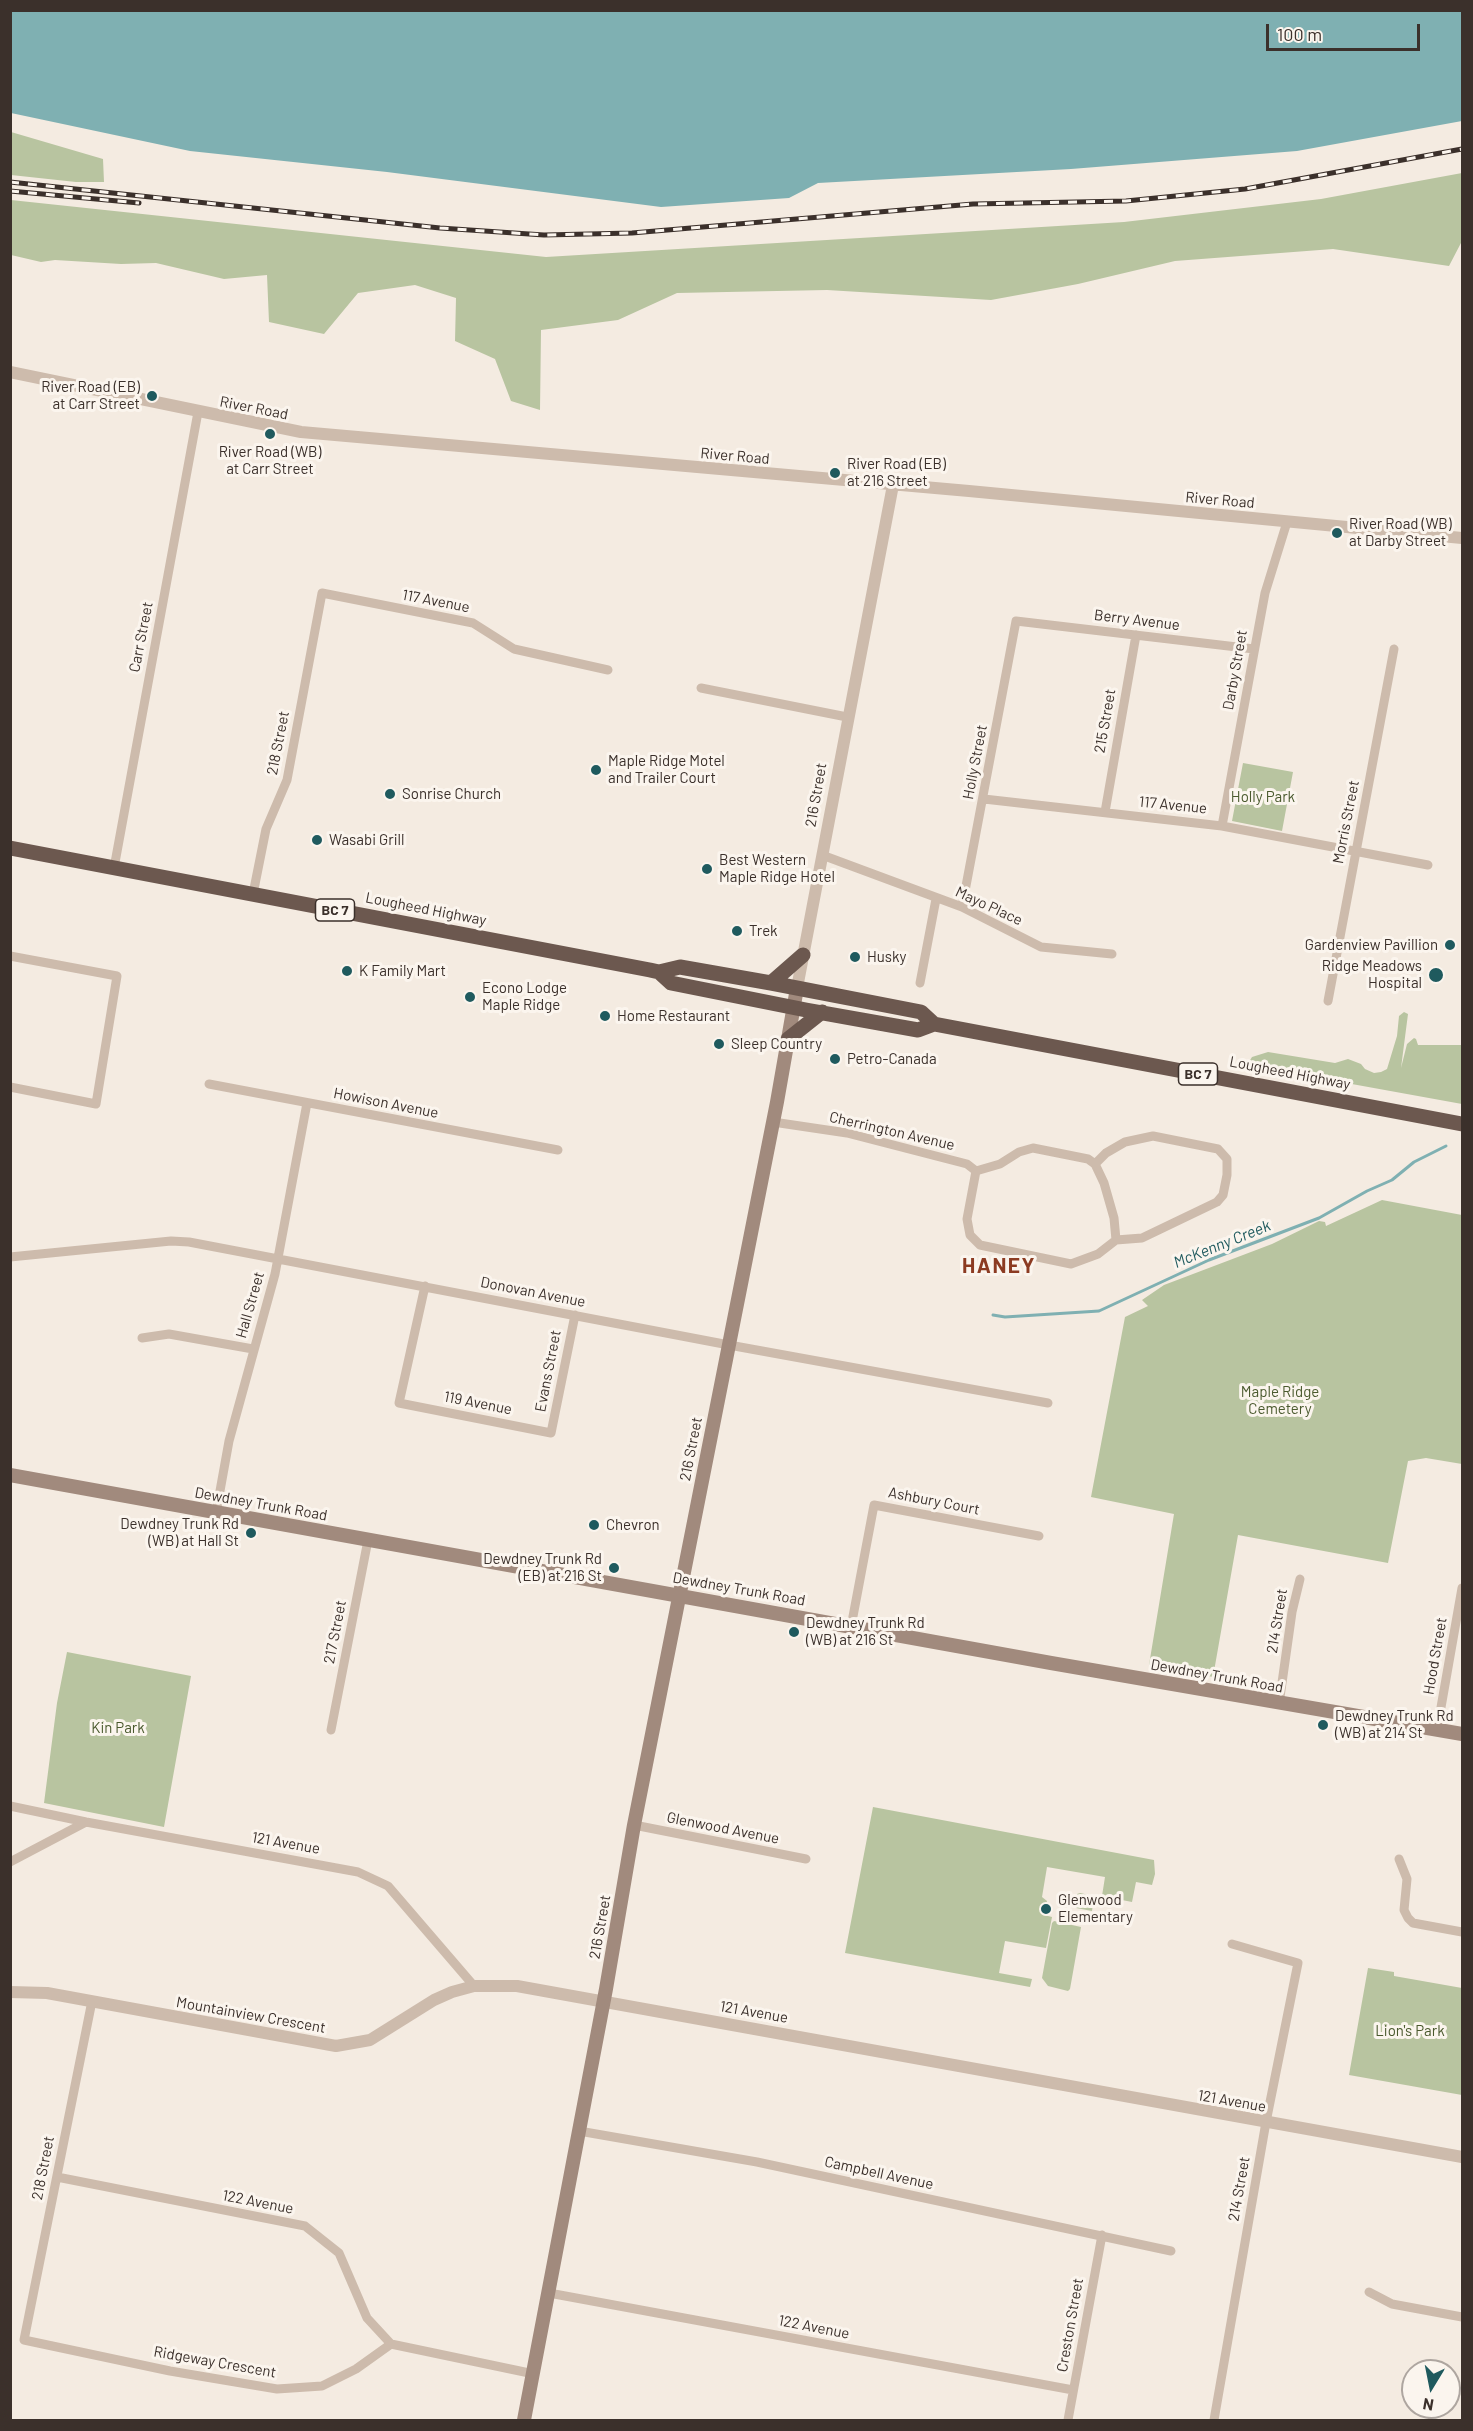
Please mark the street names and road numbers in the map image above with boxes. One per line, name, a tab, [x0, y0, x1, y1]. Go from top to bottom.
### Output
street label: River Road	[218, 393, 290, 423]
street label: River Road	[700, 444, 770, 468]
street label: River Road	[1185, 488, 1255, 512]
street label: 117 Avenue	[401, 586, 471, 616]
street label: Carr Street	[125, 600, 157, 674]
street label: Berry Avenue	[1093, 606, 1181, 634]
street label: Darby Street	[1219, 628, 1251, 712]
street label: 215 Street	[1091, 688, 1119, 754]
street label: 218 Street	[263, 709, 293, 777]
street label: Holly Street	[959, 723, 991, 801]
street label: 216 Street	[802, 762, 830, 828]
street label: Morris Street	[1329, 779, 1363, 865]
street label: 117 Avenue	[1138, 792, 1208, 818]
street label: Mayo Place	[953, 883, 1025, 929]
street label: Lougheed Highway	[364, 888, 488, 930]
road number: BC 7	[316, 899, 354, 921]
street label: Lougheed Highway	[1228, 1052, 1352, 1094]
road number: BC 7	[1178, 1063, 1218, 1085]
street label: Howison Avenue	[332, 1084, 440, 1122]
street label: Cherrington Avenue	[828, 1108, 956, 1154]
street label: Hall Street	[232, 1270, 268, 1340]
street label: Donovan Avenue	[479, 1273, 587, 1311]
street label: Evans Street	[531, 1329, 565, 1413]
street label: 119 Avenue	[442, 1388, 514, 1418]
street label: 216 Street	[676, 1416, 706, 1482]
street label: Dewdney Trunk Road	[193, 1483, 329, 1525]
street label: Ashbury Court	[887, 1483, 981, 1519]
street label: Dewdney Trunk Road	[671, 1568, 807, 1610]
street label: 214 Street	[1263, 1587, 1291, 1655]
street label: 217 Street	[320, 1599, 350, 1665]
street label: Hood Street	[1419, 1616, 1451, 1696]
street label: Dewdney Trunk Road	[1149, 1655, 1285, 1697]
street label: Glenwood Avenue	[665, 1808, 781, 1848]
street label: 121 Avenue	[250, 1828, 322, 1858]
street label: 216 Street	[586, 1894, 614, 1960]
street label: Mountainview Crescent	[175, 1993, 327, 2037]
street label: 121 Avenue	[718, 1997, 790, 2027]
street label: 121 Avenue	[1196, 2086, 1268, 2116]
street label: 218 Street	[28, 2134, 58, 2202]
street label: Campbell Avenue	[823, 2153, 935, 2193]
street label: 214 Street	[1224, 2155, 1254, 2223]
street label: 122 Avenue	[221, 2186, 295, 2218]
street label: Creston Street	[1053, 2277, 1087, 2373]
street label: 122 Avenue	[777, 2311, 851, 2343]
street label: Ridgeway Crescent	[152, 2342, 278, 2382]

